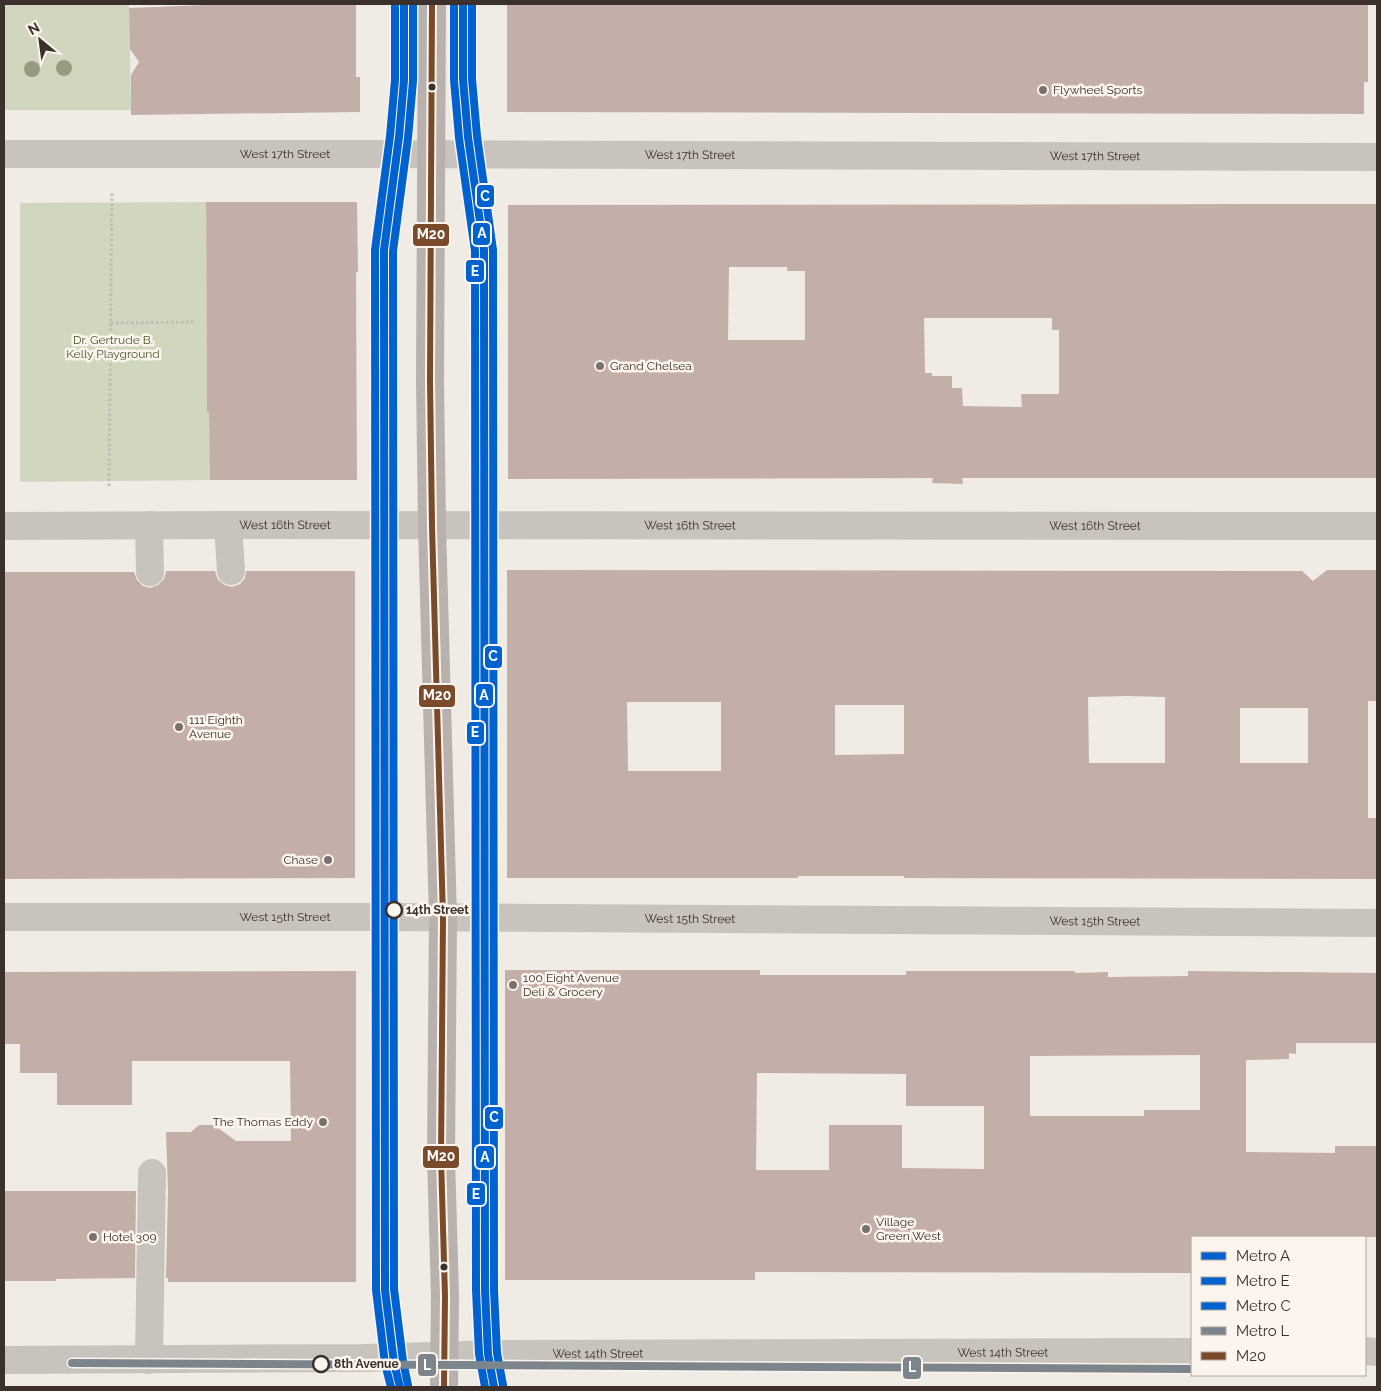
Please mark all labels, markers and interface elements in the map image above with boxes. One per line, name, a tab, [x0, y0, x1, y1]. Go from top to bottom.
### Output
north arrow	[15, 15, 65, 65]
text: N	[25, 19, 42, 38]
unlabelled marker	[427, 82, 437, 92]
place label: Flywheel Sports	[1053, 83, 1142, 97]
marker: Flywheel Sports	[1037, 84, 1049, 96]
street label: West 17th Street	[240, 147, 330, 161]
street label: West 17th Street	[645, 148, 735, 162]
street label: West 17th Street	[1050, 149, 1140, 163]
line badge: C	[476, 184, 495, 208]
text: C	[480, 188, 490, 204]
line badge: A	[472, 222, 491, 246]
line badge: M20	[412, 223, 450, 247]
text: A	[477, 225, 487, 241]
text: M20	[417, 226, 445, 242]
line badge: E	[465, 259, 485, 283]
text: E	[471, 263, 479, 279]
park label: Dr. Gertrude B. Kelly Playground	[66, 333, 160, 361]
place label: Grand Chelsea	[610, 359, 692, 373]
marker: Grand Chelsea	[594, 360, 606, 372]
street label: West 16th Street	[239, 518, 331, 532]
street label: West 16th Street	[644, 518, 736, 532]
street label: West 16th Street	[1049, 519, 1141, 533]
line badge: C	[484, 645, 503, 669]
text: C	[488, 648, 498, 664]
line badge: A	[475, 683, 494, 707]
line badge: M20	[418, 684, 456, 708]
text: M20	[423, 687, 451, 703]
text: A	[479, 687, 489, 703]
place label: 111 Eighth Avenue	[189, 713, 243, 741]
marker: 111 Eighth Avenue	[173, 721, 185, 733]
line badge: E	[466, 721, 485, 745]
text: E	[471, 724, 479, 740]
place label: Chase	[283, 853, 318, 867]
marker: Chase	[322, 854, 334, 866]
marker: 14th Street	[385, 901, 403, 919]
place label: 14th Street	[406, 903, 469, 917]
street label: West 15th Street	[240, 910, 330, 924]
street label: West 15th Street	[645, 912, 735, 926]
street label: West 15th Street	[1050, 914, 1140, 929]
place label: 100 Eight Avenue Deli & Grocery	[523, 971, 619, 999]
marker: 100 Eight Avenue Deli & Grocery	[507, 979, 519, 991]
line badge: C	[484, 1106, 504, 1130]
text: C	[489, 1109, 499, 1125]
place label: The Thomas Eddy	[212, 1115, 313, 1129]
marker: The Thomas Eddy	[317, 1116, 329, 1128]
line badge: M20	[422, 1145, 460, 1169]
line badge: A	[475, 1145, 495, 1169]
text: M20	[427, 1148, 455, 1164]
text: A	[480, 1149, 490, 1165]
line badge: E	[466, 1182, 486, 1206]
text: E	[472, 1186, 480, 1202]
place label: Village Green West	[876, 1215, 941, 1243]
marker: Village Green West	[860, 1223, 872, 1235]
place label: Hotel 309	[103, 1230, 157, 1244]
marker: Hotel 309	[87, 1231, 99, 1243]
legend	[1191, 1236, 1366, 1376]
text: Metro A	[1236, 1247, 1290, 1265]
unlabelled marker	[439, 1262, 449, 1272]
text: Metro E	[1236, 1272, 1290, 1290]
text: Metro C	[1236, 1297, 1291, 1315]
text: Metro L	[1236, 1322, 1290, 1340]
street label: West 14th Street	[957, 1345, 1048, 1360]
street label: West 14th Street	[553, 1347, 643, 1361]
text: M20	[1236, 1347, 1266, 1365]
line badge: L	[417, 1353, 437, 1377]
marker: 8th Avenue	[312, 1355, 330, 1373]
line badge: L	[902, 1356, 922, 1380]
place label: 8th Avenue	[334, 1357, 399, 1371]
text: L	[423, 1357, 432, 1373]
text: L	[908, 1359, 917, 1375]

